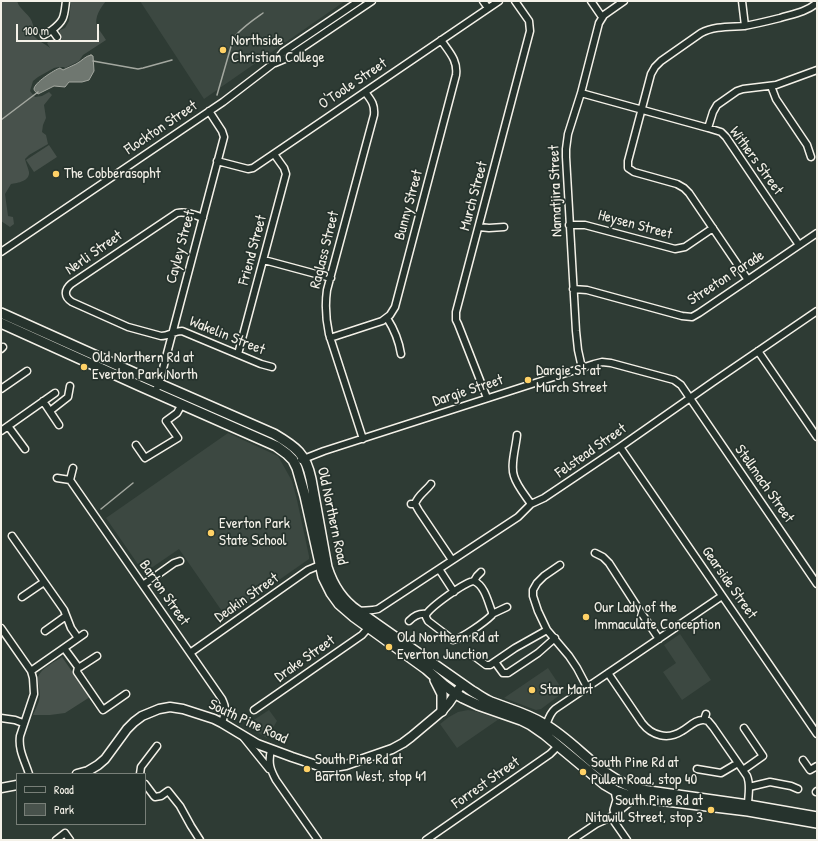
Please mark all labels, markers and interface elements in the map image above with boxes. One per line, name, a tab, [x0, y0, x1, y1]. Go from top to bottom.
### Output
scale bar	[18, 16, 101, 42]
text: 100 m	[23, 22, 49, 39]
place label: Northside Christian College	[231, 32, 324, 67]
marker: Northside Christian College	[218, 45, 228, 55]
street label: O'Toole Street	[316, 55, 390, 113]
street label: Flockton Street	[121, 97, 201, 159]
street label: Withers Street	[725, 123, 787, 199]
street label: Namatjira Street	[545, 145, 567, 237]
street label: Murch Street	[456, 159, 492, 233]
place label: The Cobberasopht	[64, 165, 161, 183]
street label: Bunny Street	[391, 168, 427, 242]
marker: The Cobberasopht	[51, 169, 61, 179]
street label: Heysen Street	[596, 206, 674, 244]
street label: Cayley Street	[163, 208, 199, 286]
street label: Raglass Street	[307, 209, 343, 291]
street label: Friend Street	[235, 213, 271, 287]
street label: Nerli Street	[62, 227, 126, 279]
street label: Streeton Parade	[684, 247, 768, 309]
street label: Wakelin Street	[187, 313, 267, 359]
place label: Old Northern Rd at Everton Park North	[92, 349, 198, 384]
marker: Old Northern Rd at Everton Park North	[79, 362, 89, 372]
place label: Dargie St at Murch Street	[536, 362, 607, 397]
street label: Dargie Street	[430, 371, 506, 411]
marker: Dargie St at Murch Street	[523, 375, 533, 385]
street label: Felstead Street	[552, 420, 630, 482]
street label: Stellmach Street	[731, 442, 797, 526]
street label: Old Northern Road	[313, 465, 351, 567]
place label: Everton Park State School	[219, 515, 290, 550]
marker: Everton Park State School	[206, 528, 216, 538]
street label: Gearside Street	[697, 543, 761, 623]
street label: Barton Street	[135, 557, 193, 629]
street label: Deakin Street	[212, 569, 282, 627]
place label: Our Lady of the Immaculate Conception	[594, 599, 721, 634]
marker: Our Lady of the Immaculate Conception	[581, 612, 591, 622]
place label: Old Northern Rd at Everton Junction	[397, 629, 499, 664]
street label: Drake Street	[271, 632, 339, 686]
marker: Old Northern Rd at Everton Junction	[384, 642, 394, 652]
place label: Star Mart	[540, 681, 593, 699]
marker: Star Mart	[527, 685, 537, 695]
street label: South Pine Road	[206, 696, 290, 748]
place label: South Pine Rd at Barton West, stop 41	[315, 751, 426, 786]
street label: Forrest Street	[449, 753, 523, 813]
place label: South Pine Rd at Pullen Road, stop 40	[591, 754, 697, 789]
marker: South Pine Rd at Barton West, stop 41	[302, 764, 312, 774]
marker: South Pine Rd at Pullen Road, stop 40	[578, 767, 588, 777]
legend	[16, 773, 146, 825]
text: Road	[54, 781, 74, 798]
place label: South Pine Rd at Nitawill Street, stop 3	[585, 792, 703, 827]
text: Park	[54, 801, 74, 818]
marker: South Pine Rd at Nitawill Street, stop 3	[706, 805, 716, 815]

